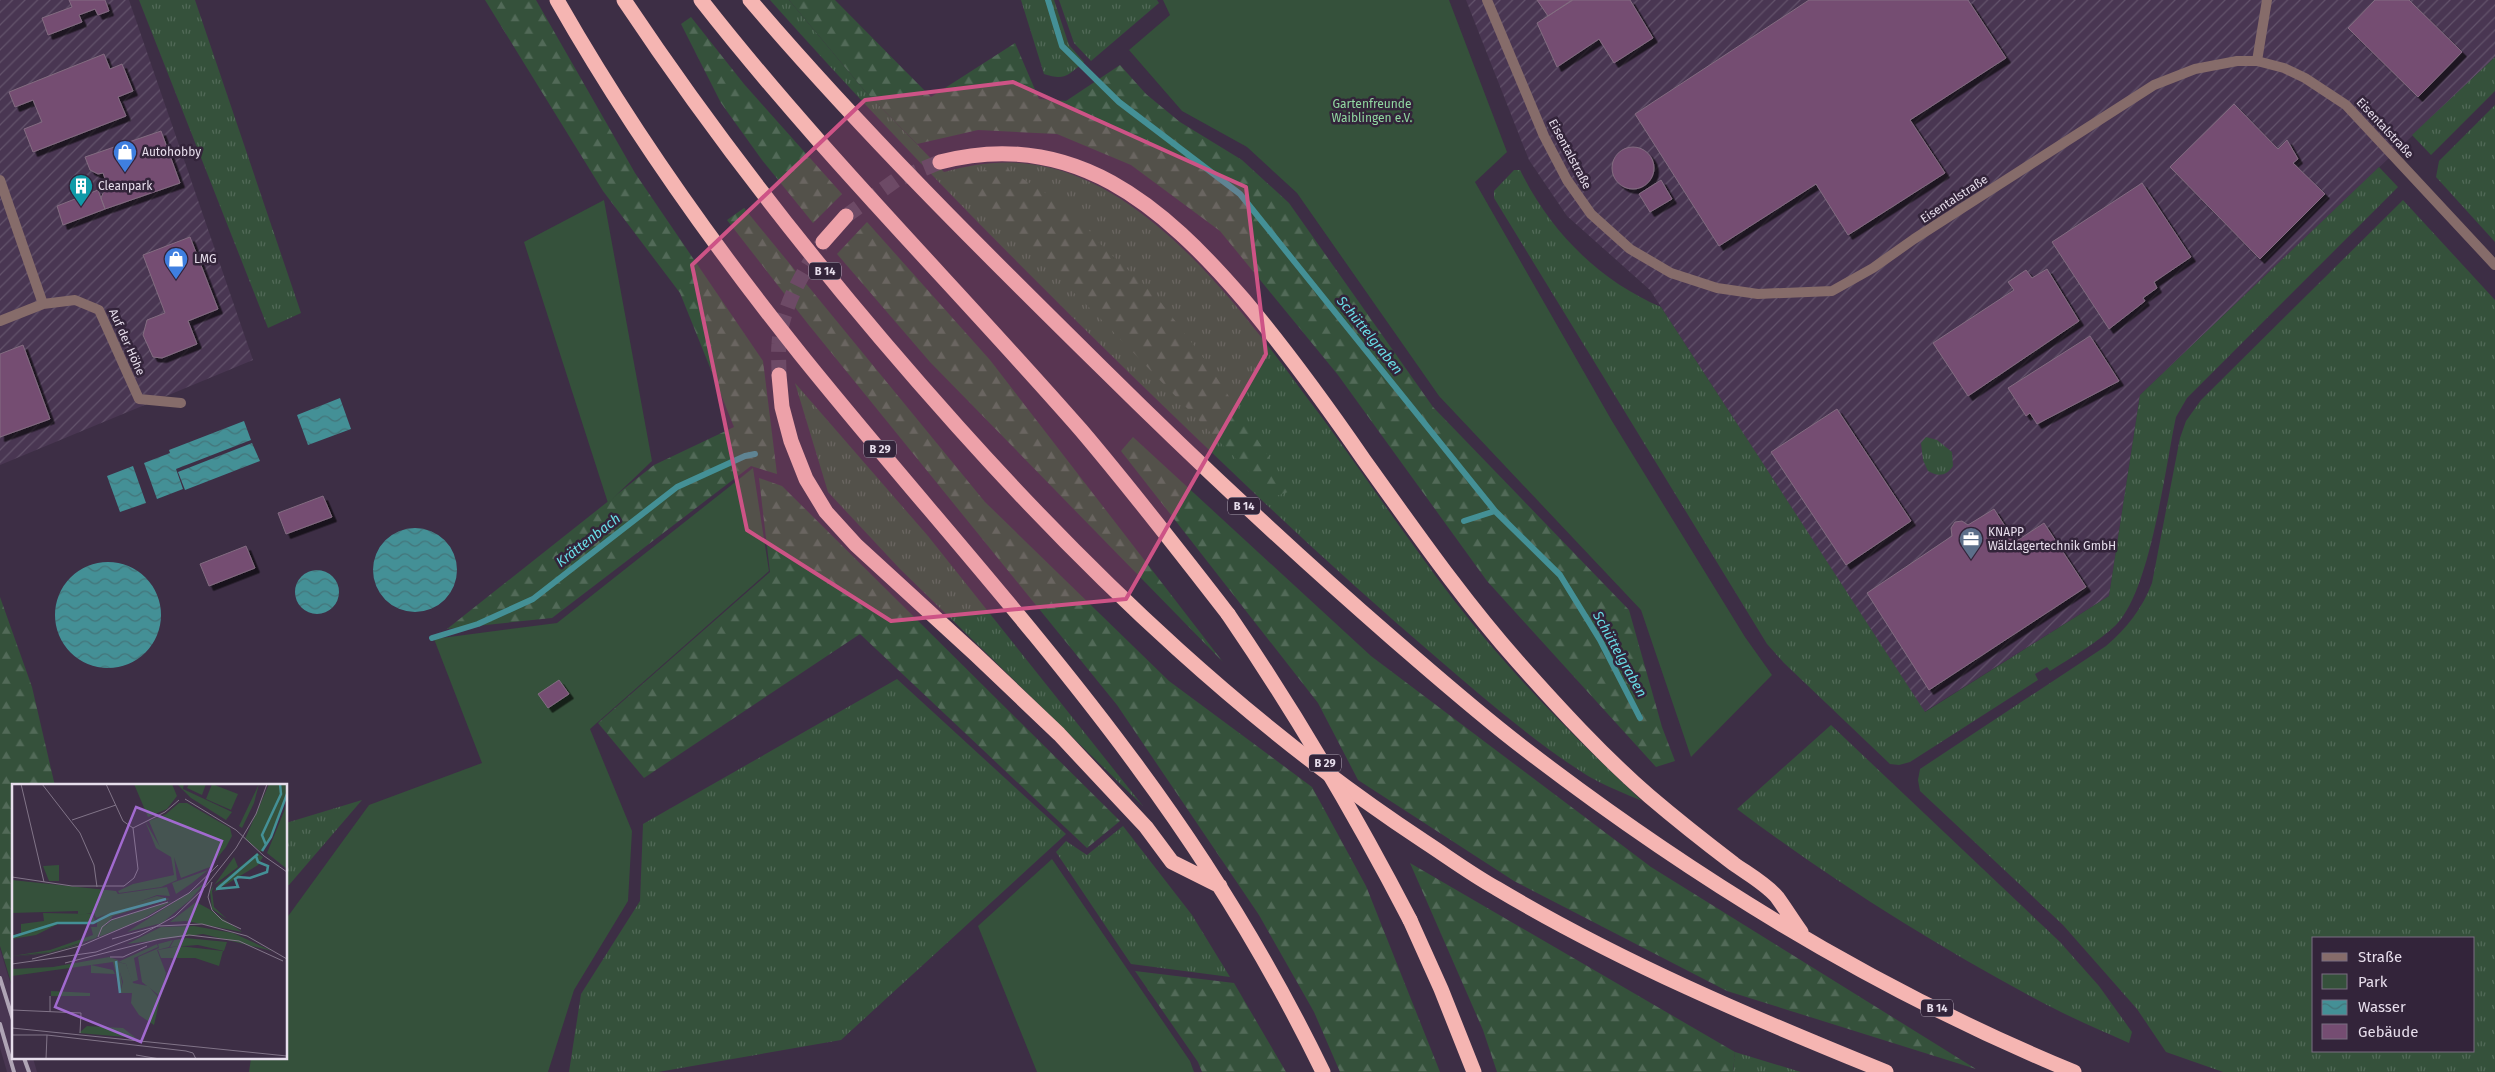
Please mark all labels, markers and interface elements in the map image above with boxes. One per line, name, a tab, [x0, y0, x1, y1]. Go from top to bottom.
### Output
street label: Eisentalstraße	[2353, 95, 2417, 161]
park label: Gartenfreunde Waiblingen e.V.	[1332, 97, 1413, 125]
street label: Eisentalstraße	[1546, 116, 1594, 192]
shop icon: Autohobby	[112, 139, 138, 173]
place label: Autohobby	[142, 145, 201, 159]
street label: Eisentalstraße	[1918, 172, 1990, 226]
building icon: Cleanpark	[68, 173, 94, 207]
place label: Cleanpark	[98, 179, 153, 193]
shop icon: LMG	[163, 246, 189, 280]
place label: LMG	[194, 252, 217, 266]
road number: B 14	[809, 262, 841, 280]
water label: Schüttelgraben	[1332, 292, 1406, 378]
street label: Auf der Höhe	[106, 307, 148, 377]
road number: B 29	[864, 440, 896, 458]
road number: B 14	[1228, 498, 1260, 514]
water label: Krättenbach	[553, 510, 624, 571]
place label: KNAPP Wälzlagertechnik GmbH	[1988, 525, 2116, 553]
office icon: KNAPP Wälzlagertechnik GmbH	[1958, 526, 1984, 560]
water label: Schüttelgraben	[1588, 607, 1650, 700]
road number: B 29	[1309, 754, 1341, 771]
inset map	[12, 784, 288, 1060]
legend	[2312, 937, 2475, 1052]
text: Straße	[2358, 948, 2402, 966]
text: Park	[2358, 973, 2388, 991]
text: Wasser	[2358, 998, 2406, 1016]
road number: B 14	[1921, 1000, 1953, 1016]
text: Gebäude	[2358, 1023, 2418, 1041]

